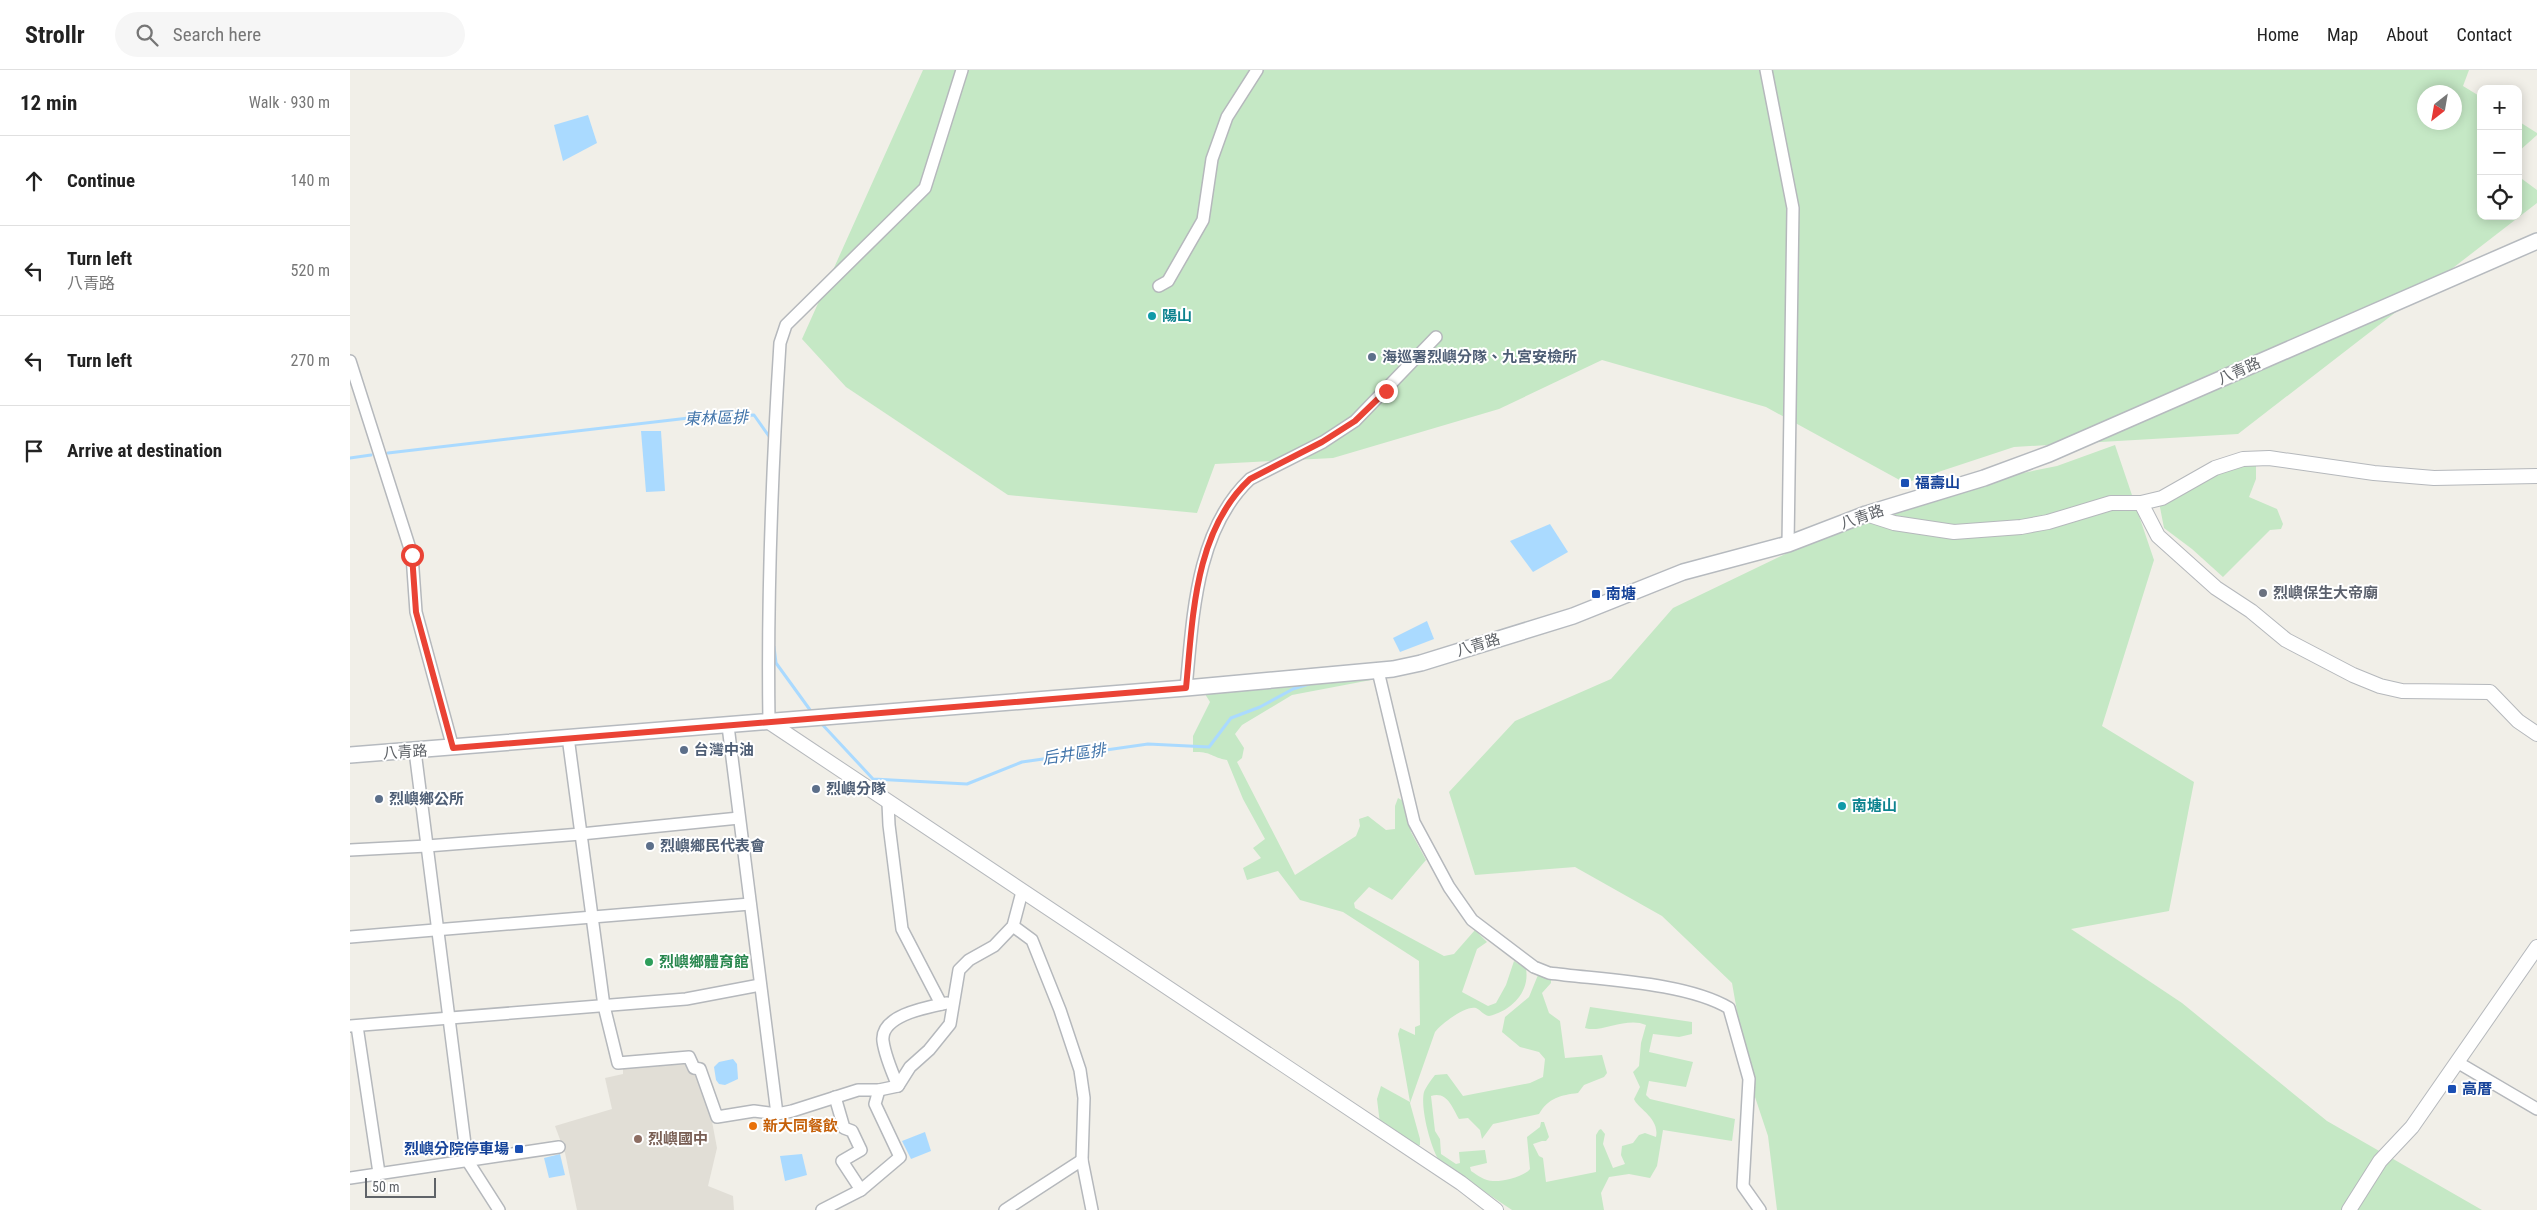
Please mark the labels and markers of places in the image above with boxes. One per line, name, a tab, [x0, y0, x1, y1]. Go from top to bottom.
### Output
place label: 陽山	[1162, 307, 1192, 325]
marker: 陽山	[1146, 310, 1158, 322]
place label: 海巡署烈嶼分隊、九宮安檢所	[1382, 348, 1577, 366]
marker: 海巡署烈嶼分隊、九宮安檢所	[1366, 351, 1378, 363]
place label: 福壽山	[1915, 474, 1960, 492]
marker: 福壽山	[1899, 477, 1911, 489]
place label: 烈嶼保生大帝廟	[2273, 584, 2378, 602]
place label: 南塘	[1606, 585, 1636, 603]
marker: 烈嶼保生大帝廟	[2257, 587, 2269, 599]
marker: 南塘	[1590, 588, 1602, 600]
place label: 台灣中油	[694, 741, 754, 759]
marker: 台灣中油	[678, 744, 690, 756]
place label: 烈嶼分隊	[826, 780, 886, 798]
marker: 烈嶼分隊	[810, 783, 822, 795]
place label: 烈嶼鄉公所	[389, 790, 464, 808]
marker: 烈嶼鄉公所	[373, 793, 385, 805]
place label: 南塘山	[1852, 797, 1897, 815]
marker: 南塘山	[1836, 800, 1848, 812]
place label: 烈嶼鄉民代表會	[660, 837, 765, 855]
marker: 烈嶼鄉民代表會	[644, 840, 656, 852]
place label: 烈嶼鄉體育館	[659, 953, 749, 971]
marker: 烈嶼鄉體育館	[643, 956, 655, 968]
place label: 高厝	[2462, 1080, 2492, 1098]
marker: 高厝	[2446, 1083, 2458, 1095]
place label: 新大同餐飲	[763, 1117, 838, 1135]
marker: 新大同餐飲	[747, 1120, 759, 1132]
place label: 烈嶼國中	[648, 1130, 708, 1148]
marker: 烈嶼國中	[632, 1133, 644, 1145]
place label: 烈嶼分院停車場	[404, 1140, 509, 1158]
marker: 烈嶼分院停車場	[513, 1143, 525, 1155]

